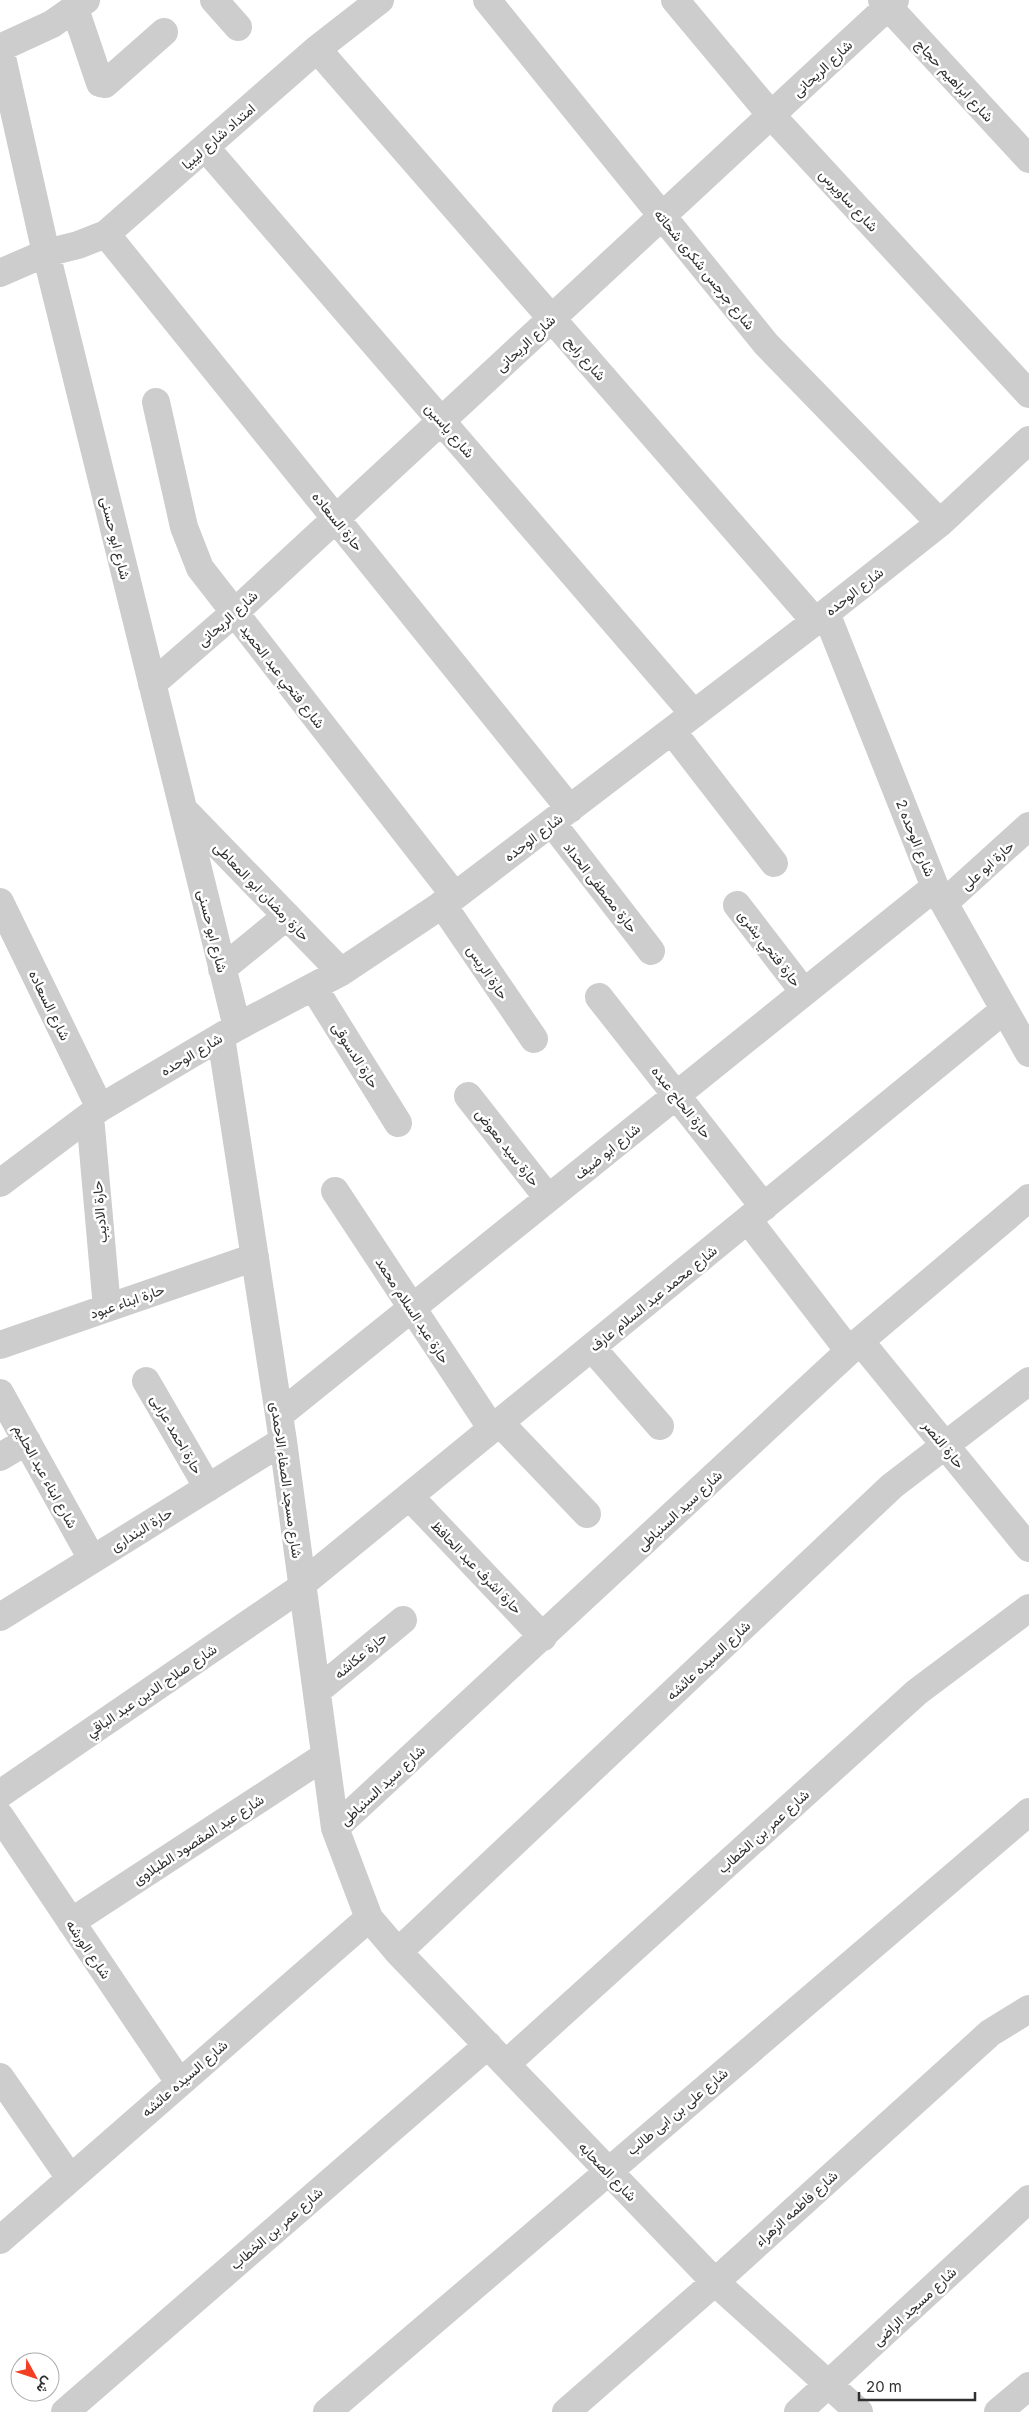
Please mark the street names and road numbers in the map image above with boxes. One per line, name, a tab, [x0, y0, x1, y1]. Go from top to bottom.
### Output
street label: شارع ابراهيم حجاج	[910, 35, 998, 127]
street label: شارع الريحانى	[789, 36, 857, 102]
street label: امتداد شارع ليبيا	[178, 99, 260, 175]
street label: شارع ساويرس	[814, 165, 882, 237]
street label: شارع جرجس شكرى شحاته	[649, 205, 759, 335]
street label: شارع الريحانى	[492, 311, 560, 377]
street label: شارع رابح	[560, 332, 610, 386]
street label: شارع ياسين	[419, 399, 478, 463]
street label: حارة السعاده	[308, 488, 367, 555]
street label: شارع ابو حسنى	[95, 495, 134, 582]
street label: شارع الوحده	[822, 563, 888, 621]
street label: شارع الريحانى	[193, 586, 263, 652]
street label: شارع فتحي عبد الحميد	[234, 621, 329, 734]
street label: شارع الوحده 2	[890, 797, 939, 880]
street label: شارع الوحده	[500, 809, 567, 867]
street label: حارة ابو على	[957, 837, 1018, 894]
street label: حارة رمضان ابو المعاطى	[210, 838, 313, 944]
street label: حارة مصطفى الحداد	[560, 838, 642, 936]
street label: شارع ابو حسنى	[192, 888, 231, 975]
street label: حارة فتحي بشرى	[732, 906, 805, 992]
street label: حارة الريس	[463, 942, 512, 1003]
street label: شارع السعاده	[23, 967, 74, 1044]
street label: حارة الدسوقى	[328, 1019, 383, 1092]
street label: شارع الوحده	[157, 1029, 226, 1082]
street label: حارة الحاج عبده	[646, 1062, 716, 1143]
street label: حارة سيد معوض	[472, 1105, 544, 1190]
street label: شارع ابو ضيف	[571, 1119, 645, 1185]
street label: حارة الاديب	[88, 1180, 111, 1244]
street label: شارع محمد عبد السلام عارف	[586, 1241, 722, 1357]
street label: حارة عبد السلام محمد	[372, 1254, 454, 1367]
street label: حارة ابناء عبود	[88, 1280, 167, 1323]
street label: حارة احمد عرابى	[147, 1391, 207, 1477]
street label: شارع مسجد الصفاء الاحمدى	[265, 1401, 306, 1560]
street label: حارة النصر	[918, 1416, 968, 1472]
street label: شارع ابناء عبد الحليم	[8, 1421, 82, 1532]
street label: شارع سيد السنباطى	[633, 1466, 727, 1556]
street label: حارة البندارى	[107, 1503, 175, 1555]
street label: حارة اشرف عبد الحافظ	[427, 1517, 526, 1618]
street label: شارع السيده عائشه	[663, 1617, 756, 1705]
street label: حارة عكاشه	[330, 1628, 390, 1683]
street label: شارع صلاح الدين عبد الباقي	[82, 1640, 222, 1743]
street label: شارع سيد السنباطى	[336, 1741, 430, 1831]
street label: شارع عمر بن الخطاب	[714, 1786, 814, 1879]
street label: شارع عبد المقصود الطبلاوى	[129, 1790, 268, 1890]
street label: شارع الورشه	[61, 1916, 115, 1983]
street label: شارع السيده عائشه	[137, 2036, 232, 2122]
street label: شارع على بن ابى طالب	[623, 2064, 733, 2160]
street label: شارع الصحابه	[573, 2138, 641, 2206]
street label: شارع فاطمه الزهراء	[751, 2166, 843, 2252]
street label: شارع عمر بن الخطاب	[226, 2183, 328, 2275]
street label: شارع مسجد الراضى	[869, 2263, 961, 2351]

